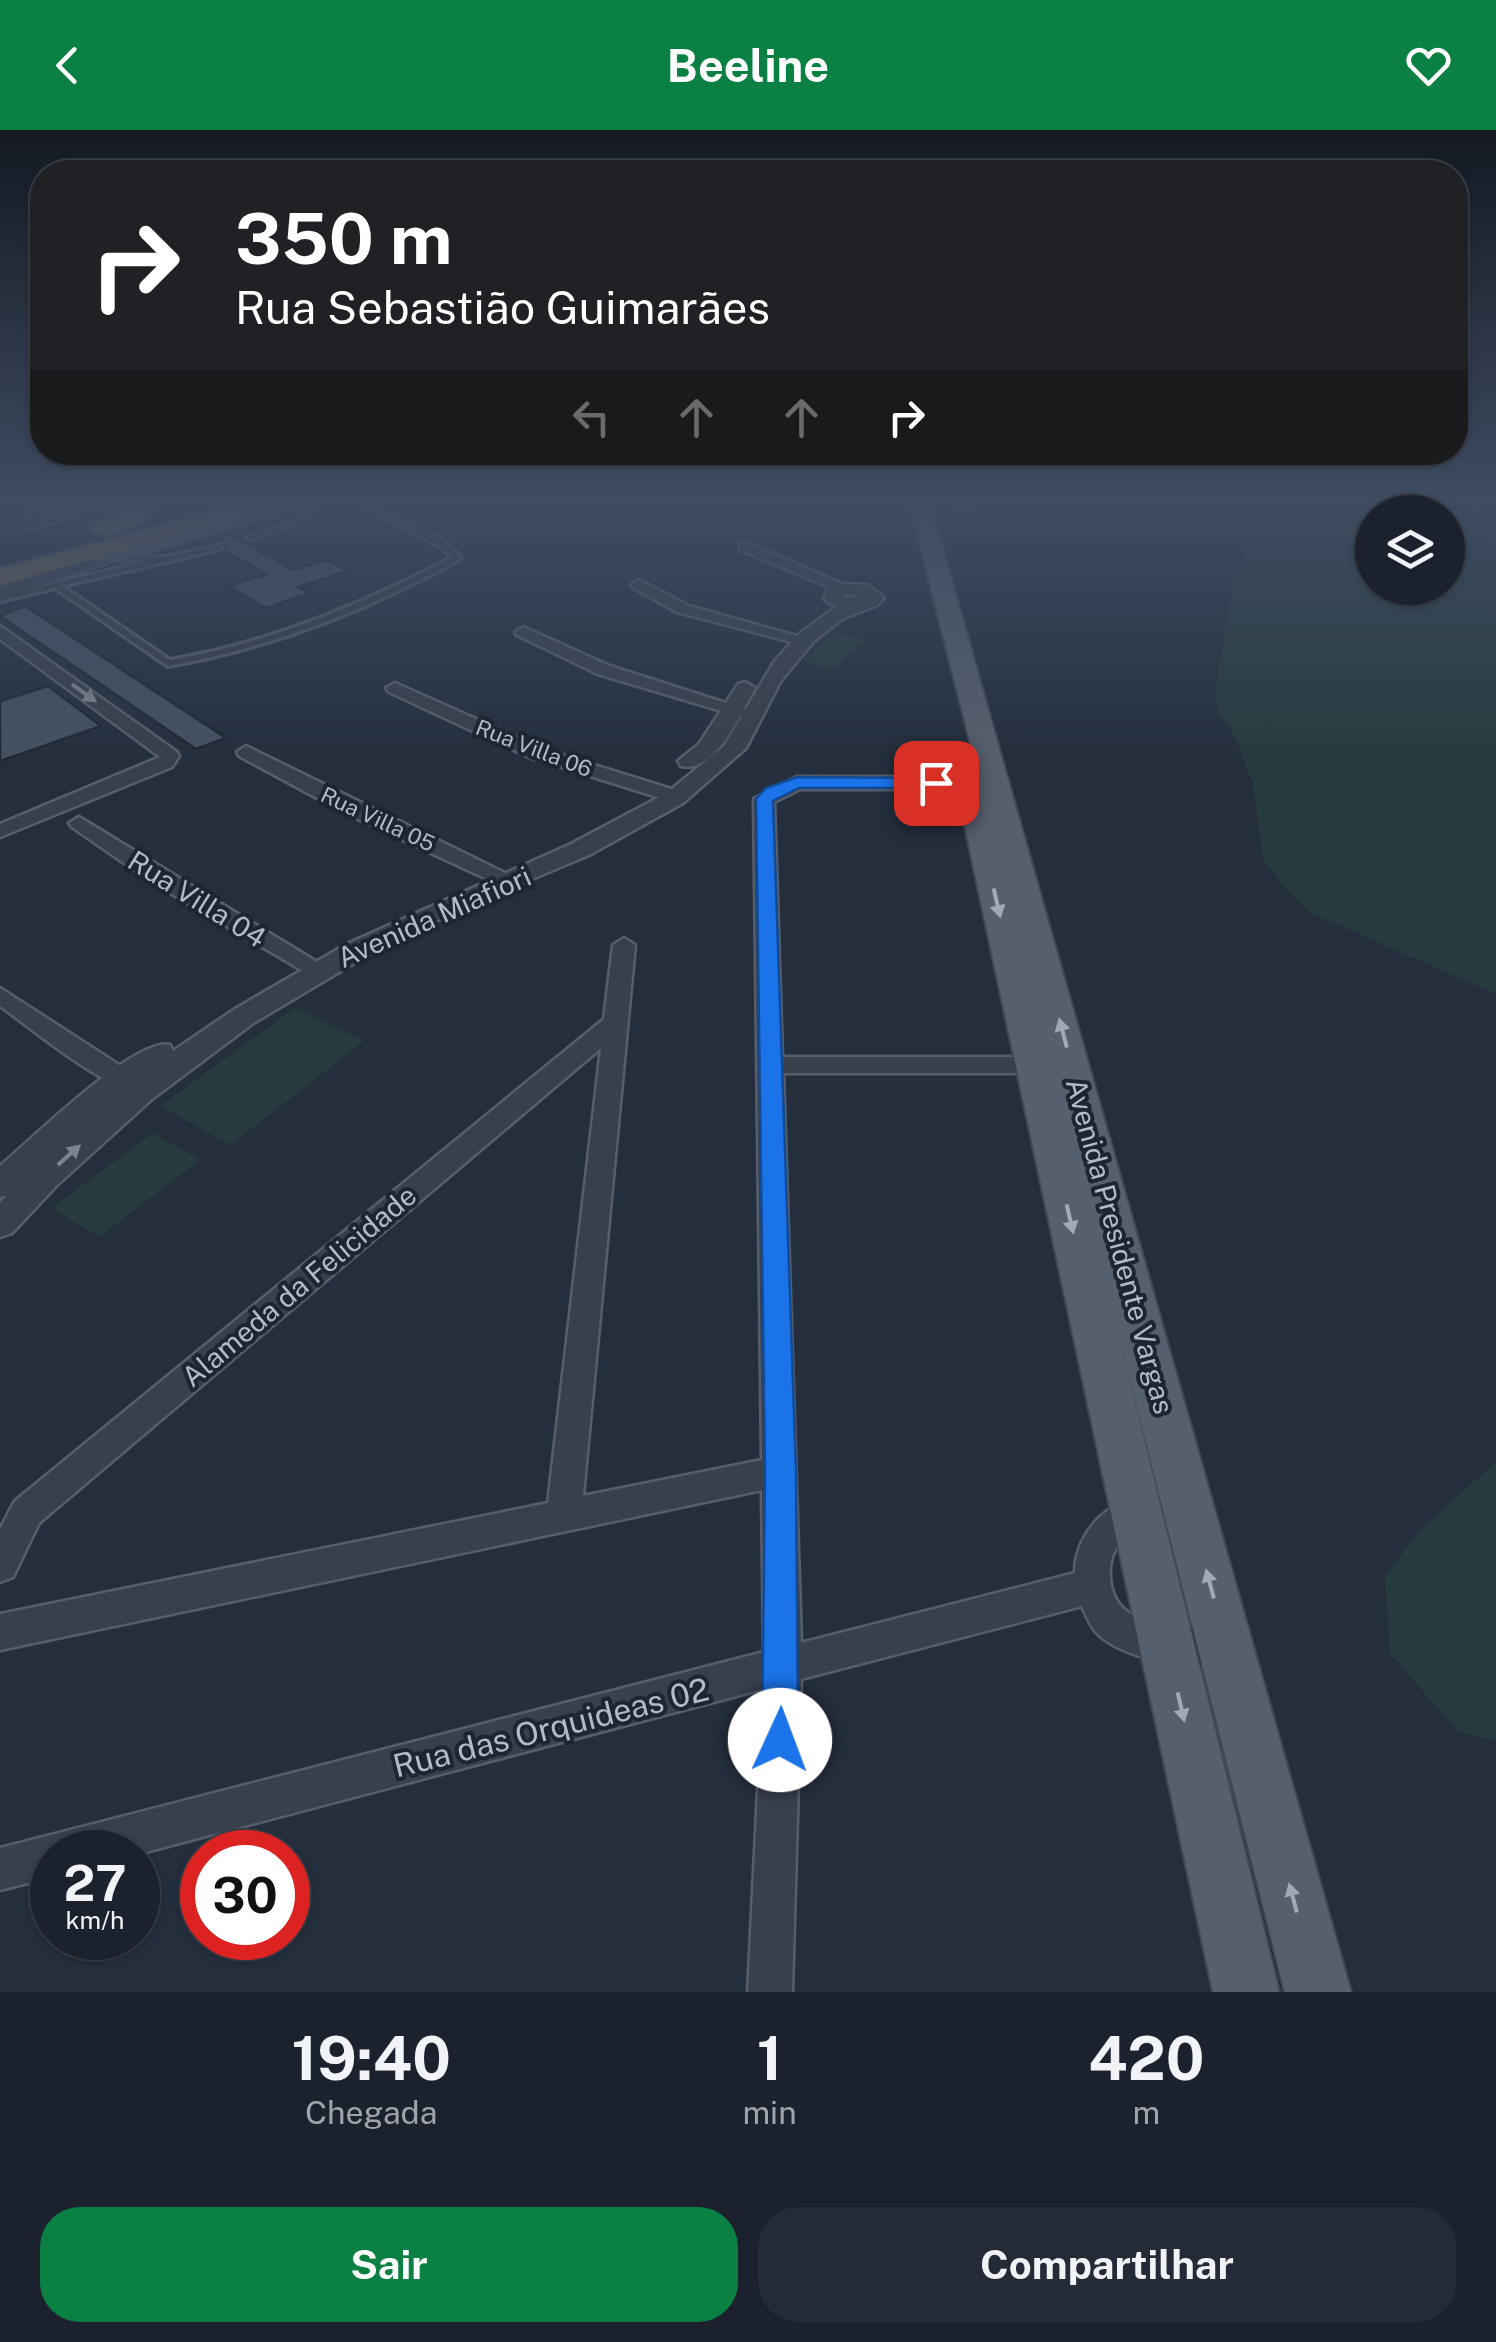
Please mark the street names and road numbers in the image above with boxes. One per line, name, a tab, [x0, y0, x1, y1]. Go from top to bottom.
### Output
street label: Rua Villa 06	[472, 714, 596, 782]
street label: Rua Villa 05	[317, 781, 439, 857]
street label: Rua Villa 04	[122, 843, 272, 954]
street label: Avenida Miafiori	[332, 859, 536, 974]
street label: Avenida Presidente Vargas	[1060, 1075, 1181, 1417]
street label: Alameda da Felicidade	[175, 1178, 422, 1393]
street label: Rua das Orquideas 02	[389, 1670, 712, 1785]

